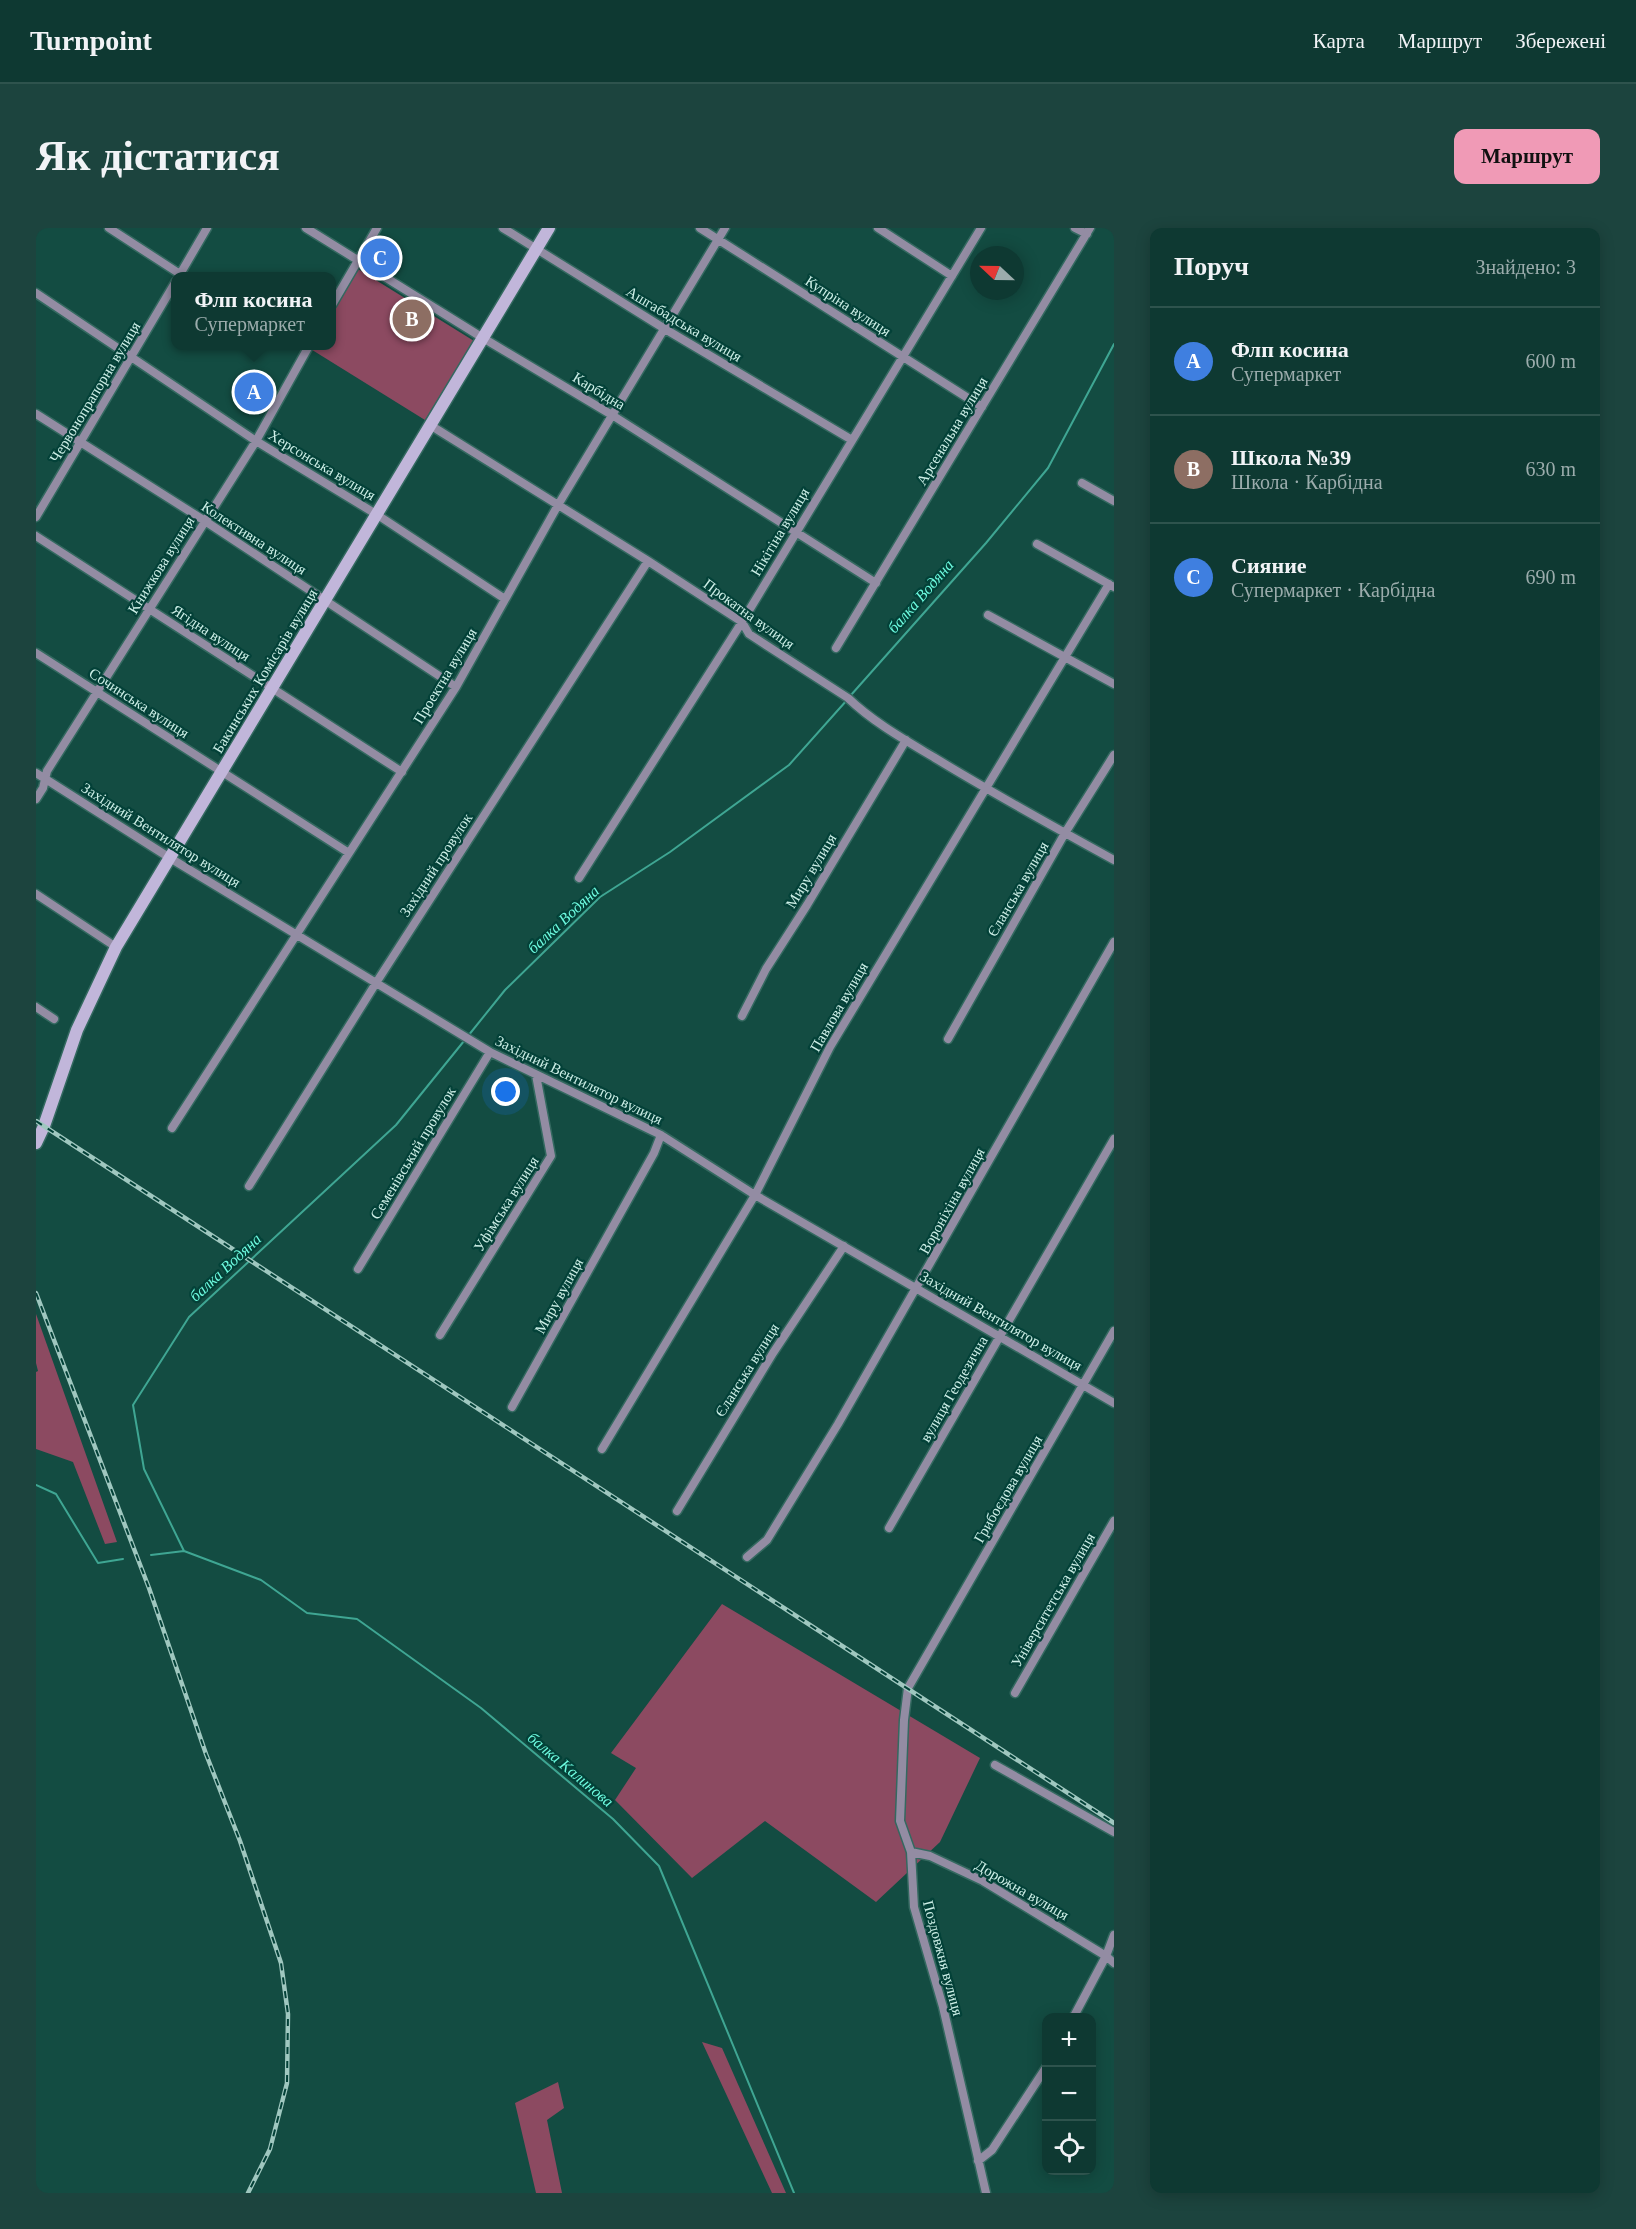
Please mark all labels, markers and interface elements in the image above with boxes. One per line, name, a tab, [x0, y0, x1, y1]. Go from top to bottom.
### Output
text: Turnpoint	[30, 25, 152, 56]
text: Карта	[1313, 29, 1365, 53]
text: Маршрут	[1398, 29, 1482, 53]
text: Збережені	[1515, 29, 1606, 53]
button: Маршрут	[1454, 129, 1600, 184]
text: Як дістатися	[36, 133, 280, 179]
pin: C	[360, 236, 400, 280]
north arrow	[970, 246, 1024, 300]
text: Поруч	[1174, 252, 1249, 281]
text: Знайдено: 3	[1475, 256, 1576, 278]
popup	[171, 272, 336, 350]
street label: Купріна вулиця	[802, 273, 894, 340]
street label: Ашгабадська вулиця	[623, 283, 745, 365]
text: Флп косина	[195, 287, 312, 312]
pin: B	[392, 296, 431, 341]
text: Супермаркет	[195, 313, 305, 335]
street label: Червонопрапорна вулиця	[47, 319, 143, 465]
text: Флп косина	[1231, 337, 1349, 362]
text: A	[1186, 350, 1201, 372]
text: 600 m	[1525, 350, 1576, 372]
text: Супермаркет	[1231, 363, 1341, 385]
street label: Карбідна	[570, 369, 628, 413]
pin: A	[234, 370, 274, 414]
street label: Арсенальна вулиця	[913, 374, 991, 488]
street label: Херсонська вулиця	[266, 427, 378, 503]
text: Школа №39	[1231, 445, 1351, 470]
text: B	[1187, 458, 1200, 480]
text: 630 m	[1525, 458, 1576, 480]
text: Школа · Карбідна	[1231, 471, 1383, 493]
street label: Нікітіна вулиця	[748, 485, 813, 579]
street label: Колективна вулиця	[199, 498, 309, 578]
street label: Книжкова вулиця	[125, 513, 197, 617]
text: Сияние	[1231, 553, 1307, 578]
water label: балка Водяна	[884, 556, 957, 636]
text: C	[1186, 566, 1201, 588]
text: 690 m	[1525, 566, 1576, 588]
street label: Прокатна вулиця	[701, 576, 797, 652]
text: Супермаркет · Карбідна	[1231, 579, 1435, 601]
street label: Бакинських Комісарів вулиця	[210, 586, 320, 756]
street label: Ягідна вулиця	[169, 602, 253, 664]
street label: Проектна вулиця	[410, 625, 480, 727]
street label: Сочинська вулиця	[86, 665, 192, 741]
street label: Західний Вентилятор вулиця	[79, 779, 243, 891]
street label: Західний провулок	[397, 810, 476, 920]
street label: Миру вулиця	[783, 831, 839, 911]
street label: Єланська вулиця	[984, 839, 1052, 939]
water label: балка Водяна	[524, 882, 602, 957]
street label: Павлова вулиця	[807, 959, 871, 1055]
street label: Західний Вентилятор вулиця	[493, 1032, 665, 1128]
your location	[491, 1077, 520, 1106]
street label: Семенівський провулок	[367, 1083, 459, 1222]
street label: Вороніхіна вулиця	[916, 1145, 988, 1257]
street label: Уфімська вулиця	[470, 1154, 542, 1254]
water label: балка Водяна	[186, 1230, 264, 1305]
street label: Миру вулиця	[532, 1255, 586, 1337]
street label: Західний Вентилятор вулиця	[917, 1268, 1085, 1374]
street label: Єланська вулиця	[712, 1320, 782, 1420]
street label: вулиця Геодезична	[917, 1333, 991, 1445]
street label: Грибоєдова вулиця	[971, 1432, 1045, 1545]
street label: Університетська вулиця	[1008, 1530, 1098, 1670]
water label: балка Калинова	[524, 1729, 617, 1810]
street label: Дорожна вулиця	[973, 1857, 1072, 1923]
street label: Поздовжня вулиця	[920, 1899, 966, 2017]
map controls	[1042, 2013, 1096, 2175]
button: +	[1042, 2013, 1096, 2067]
button: −	[1042, 2067, 1096, 2121]
button: locate	[1042, 2121, 1096, 2175]

